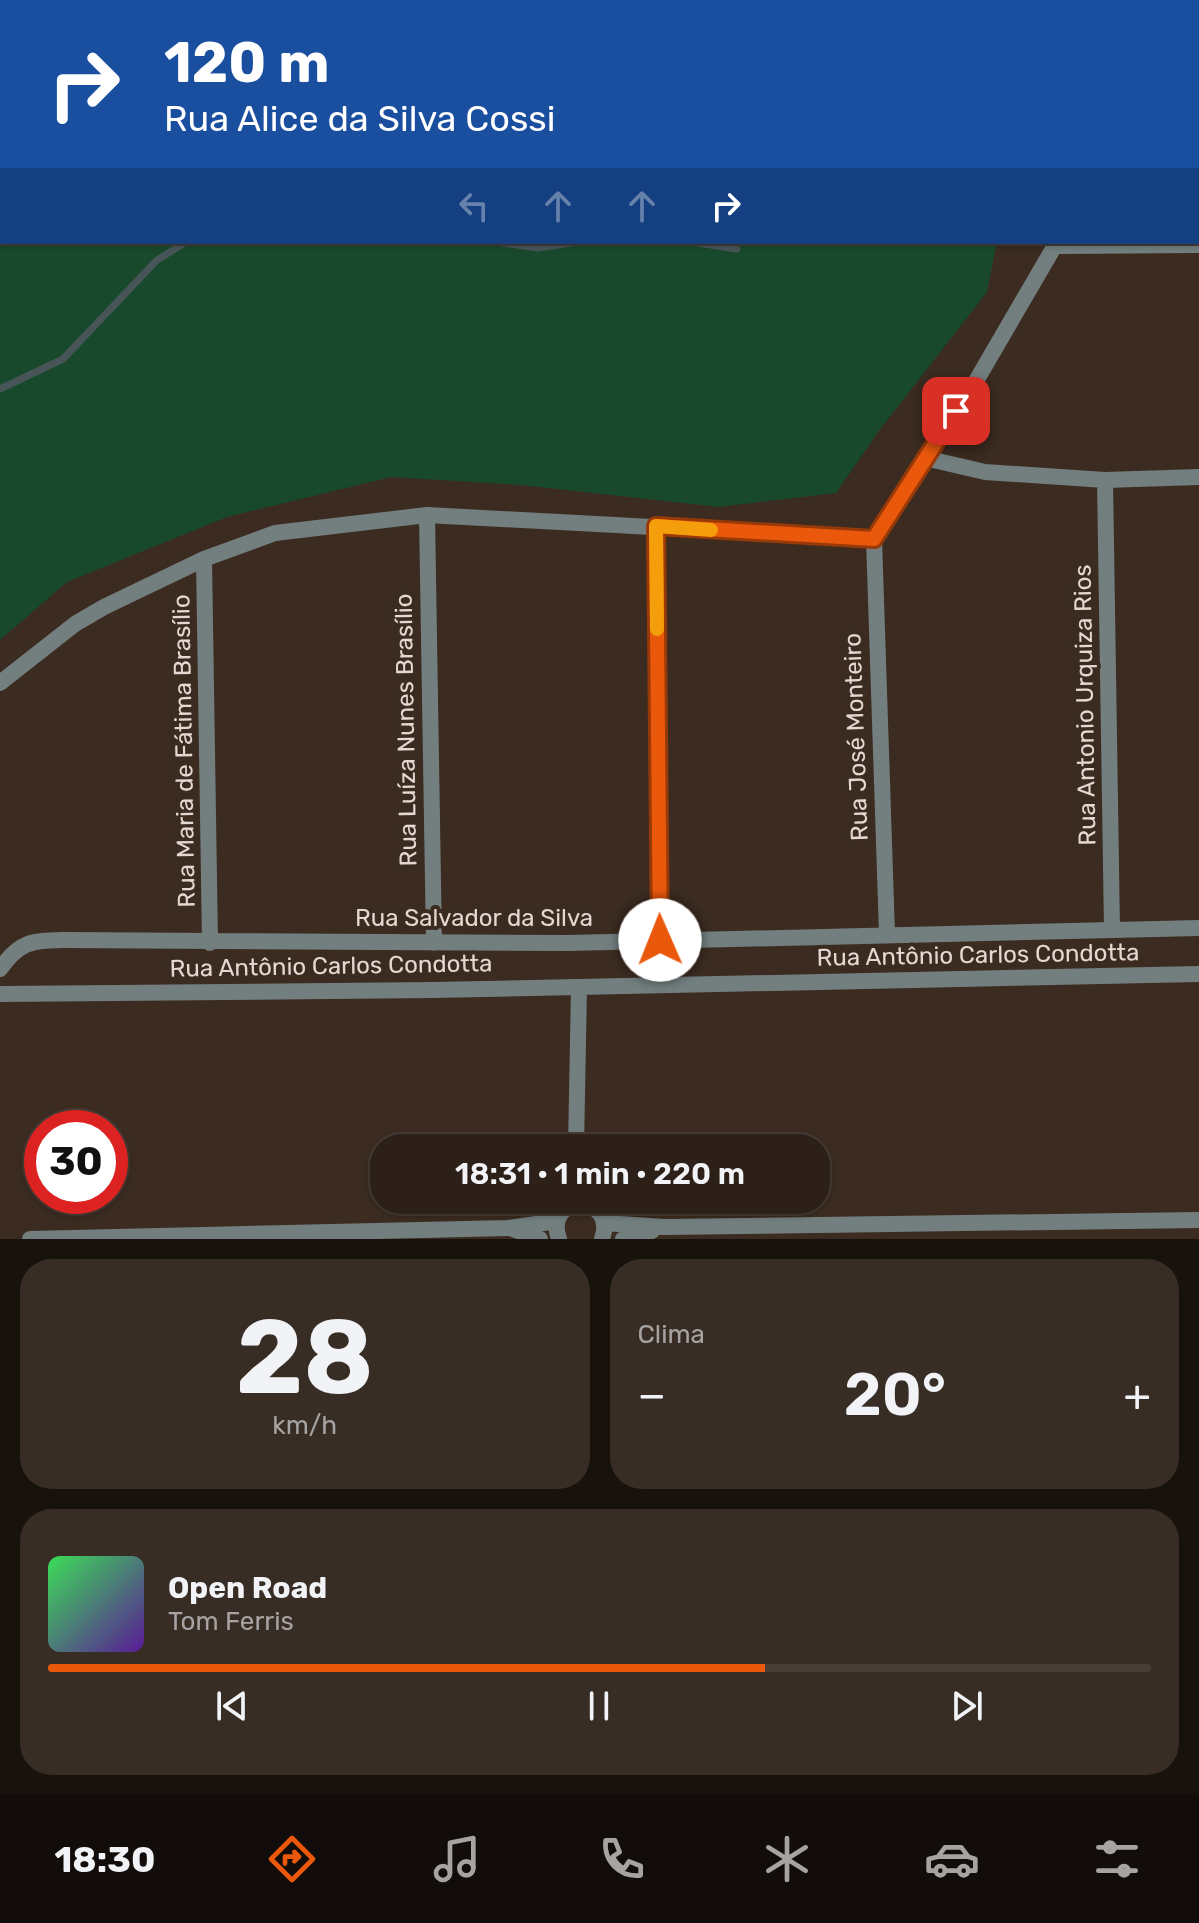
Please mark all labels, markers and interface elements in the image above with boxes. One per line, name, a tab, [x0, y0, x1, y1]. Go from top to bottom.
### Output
text: 120 m	[164, 30, 330, 96]
icon: right	[32, 32, 136, 136]
text: Rua Alice da Silva Cossi	[164, 97, 555, 140]
icon: left	[452, 184, 496, 228]
icon: ahead	[536, 184, 580, 228]
icon: ahead	[620, 184, 664, 228]
icon: right	[704, 184, 748, 228]
pin	[922, 377, 990, 445]
icon: arrive	[934, 389, 978, 433]
street label: Rua Antonio Urquiza Rios	[1069, 564, 1101, 846]
street label: Rua Luíza Nunes Brasílio	[390, 593, 422, 867]
street label: Rua Maria de Fátima Brasílio	[167, 594, 201, 908]
street label: Rua José Monteiro	[838, 632, 874, 842]
position arrow	[618, 898, 702, 982]
street label: Rua Salvador da Silva	[355, 904, 593, 932]
street label: Rua Antônio Carlos Condotta	[816, 938, 1140, 972]
street label: Rua Antônio Carlos Condotta	[169, 949, 493, 983]
speed limit sign: 30	[24, 1110, 128, 1214]
text: 18:31 · 1 min · 220 m	[455, 1156, 745, 1192]
text: 28	[236, 1296, 374, 1419]
text: Clima	[638, 1319, 705, 1350]
text: 20°	[844, 1359, 946, 1430]
text: −	[638, 1369, 666, 1421]
text: +	[1124, 1369, 1151, 1421]
text: km/h	[272, 1410, 337, 1441]
text: Open Road	[168, 1570, 327, 1606]
text: Tom Ferris	[168, 1606, 294, 1637]
icon: previous	[210, 1684, 254, 1728]
icon: pause	[577, 1684, 621, 1728]
icon: next	[945, 1684, 989, 1728]
icon: directions	[264, 1831, 320, 1887]
icon: music	[429, 1831, 485, 1887]
icon: phone	[594, 1831, 650, 1887]
icon: climate	[759, 1831, 815, 1887]
icon: car	[924, 1831, 980, 1887]
icon: filters	[1089, 1831, 1145, 1887]
text: 18:30	[54, 1838, 155, 1881]

